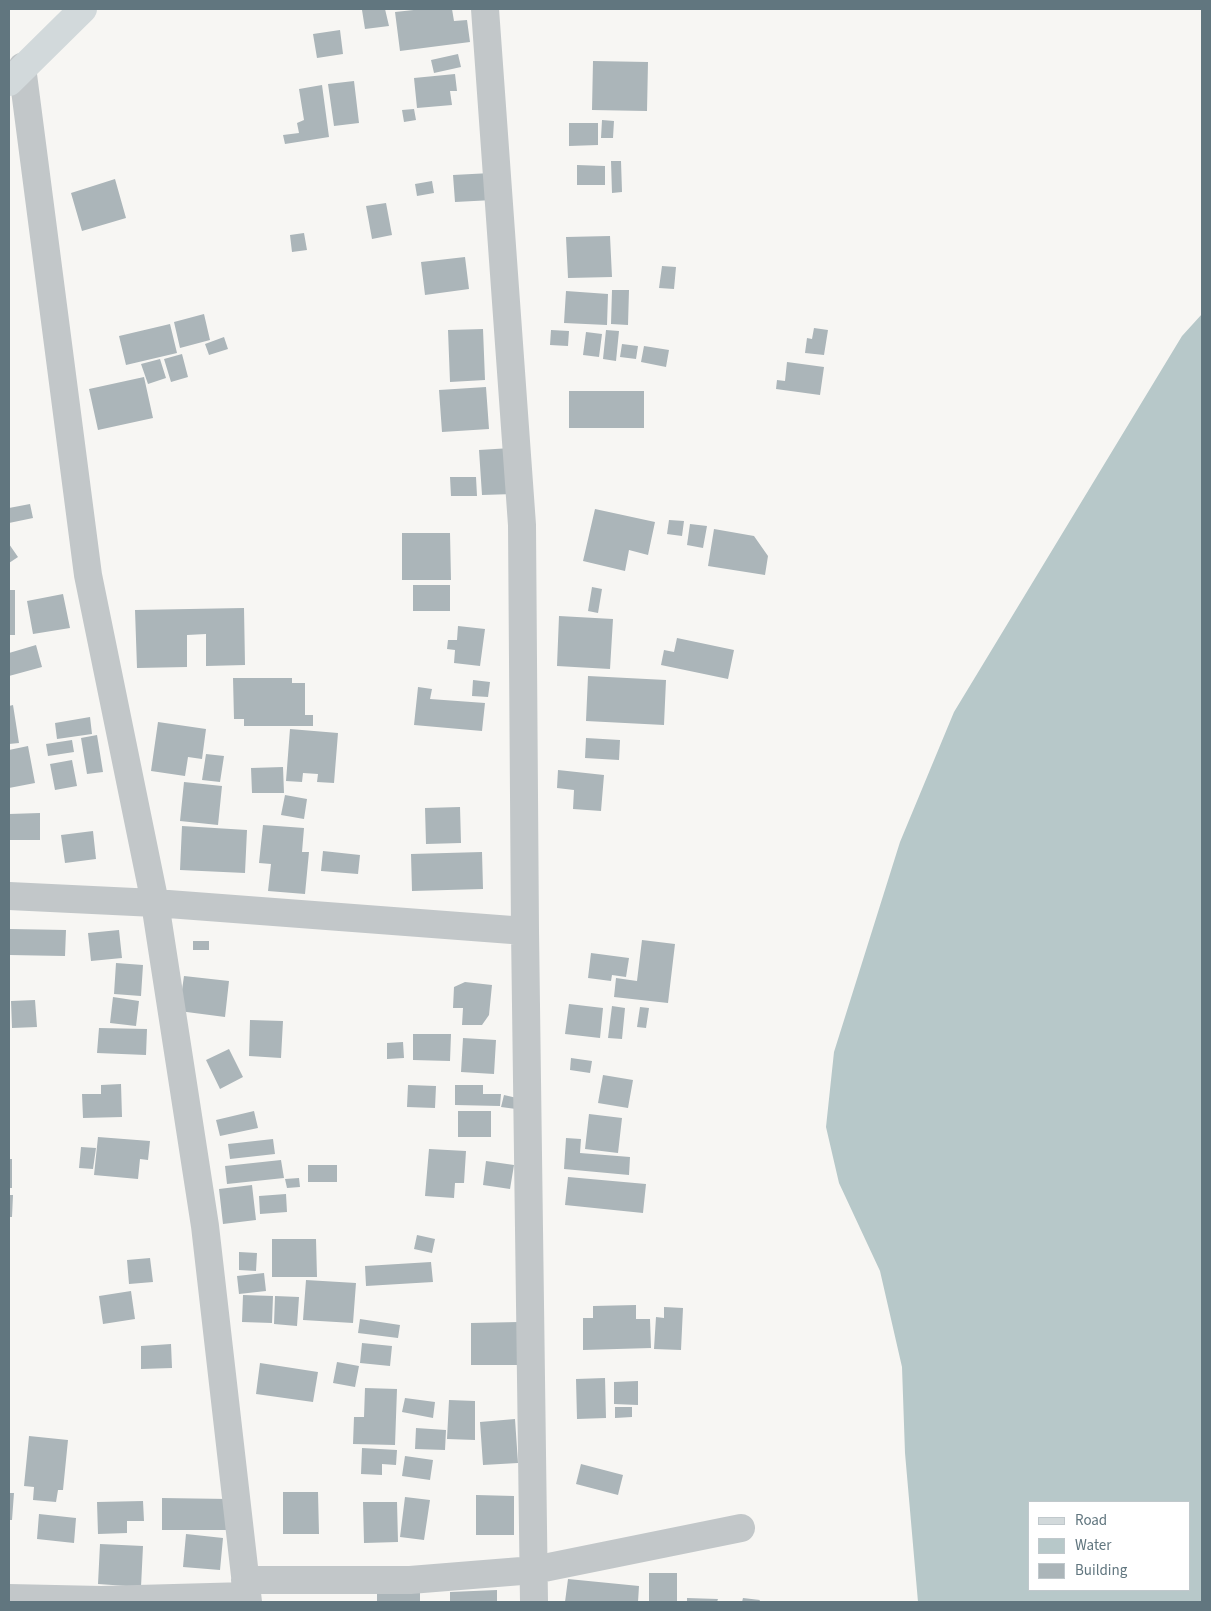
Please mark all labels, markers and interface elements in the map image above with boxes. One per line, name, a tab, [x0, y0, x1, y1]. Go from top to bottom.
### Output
legend	[1028, 1501, 1191, 1591]
text: Road	[1075, 1510, 1107, 1531]
text: Water	[1075, 1535, 1111, 1556]
text: Building	[1075, 1560, 1127, 1581]

